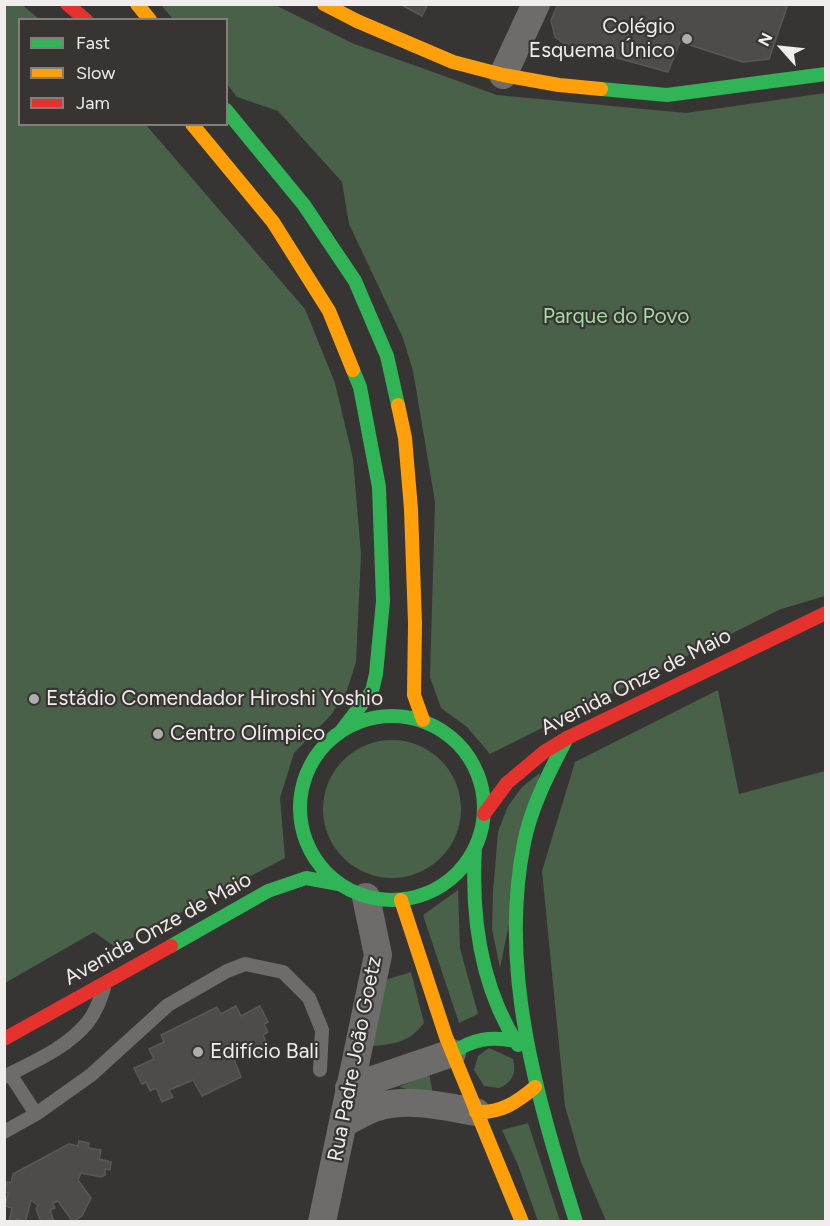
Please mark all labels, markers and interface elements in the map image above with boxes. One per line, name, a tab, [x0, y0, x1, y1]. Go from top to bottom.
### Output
place label: Colégio Esquema Único	[529, 14, 675, 64]
legend	[18, 18, 228, 126]
north arrow	[752, 18, 812, 78]
text: N	[754, 30, 777, 49]
text: Fast	[76, 32, 110, 54]
marker: Colégio Esquema Único	[680, 32, 694, 46]
text: Slow	[76, 62, 115, 84]
text: Jam	[76, 92, 110, 114]
park label: Parque do Povo	[543, 304, 689, 330]
street label: Avenida Onze de Maio	[537, 623, 735, 741]
place label: Estádio Comendador Hiroshi Yoshio	[46, 686, 383, 712]
marker: Estádio Comendador Hiroshi Yoshio	[27, 692, 41, 706]
place label: Centro Olímpico	[170, 721, 325, 747]
marker: Centro Olímpico	[151, 727, 165, 741]
street label: Avenida Onze de Maio	[60, 867, 256, 991]
street label: Rua Padre João Goetz	[323, 954, 387, 1164]
place label: Edifício Bali	[210, 1039, 319, 1065]
marker: Edifício Bali	[191, 1045, 205, 1059]

